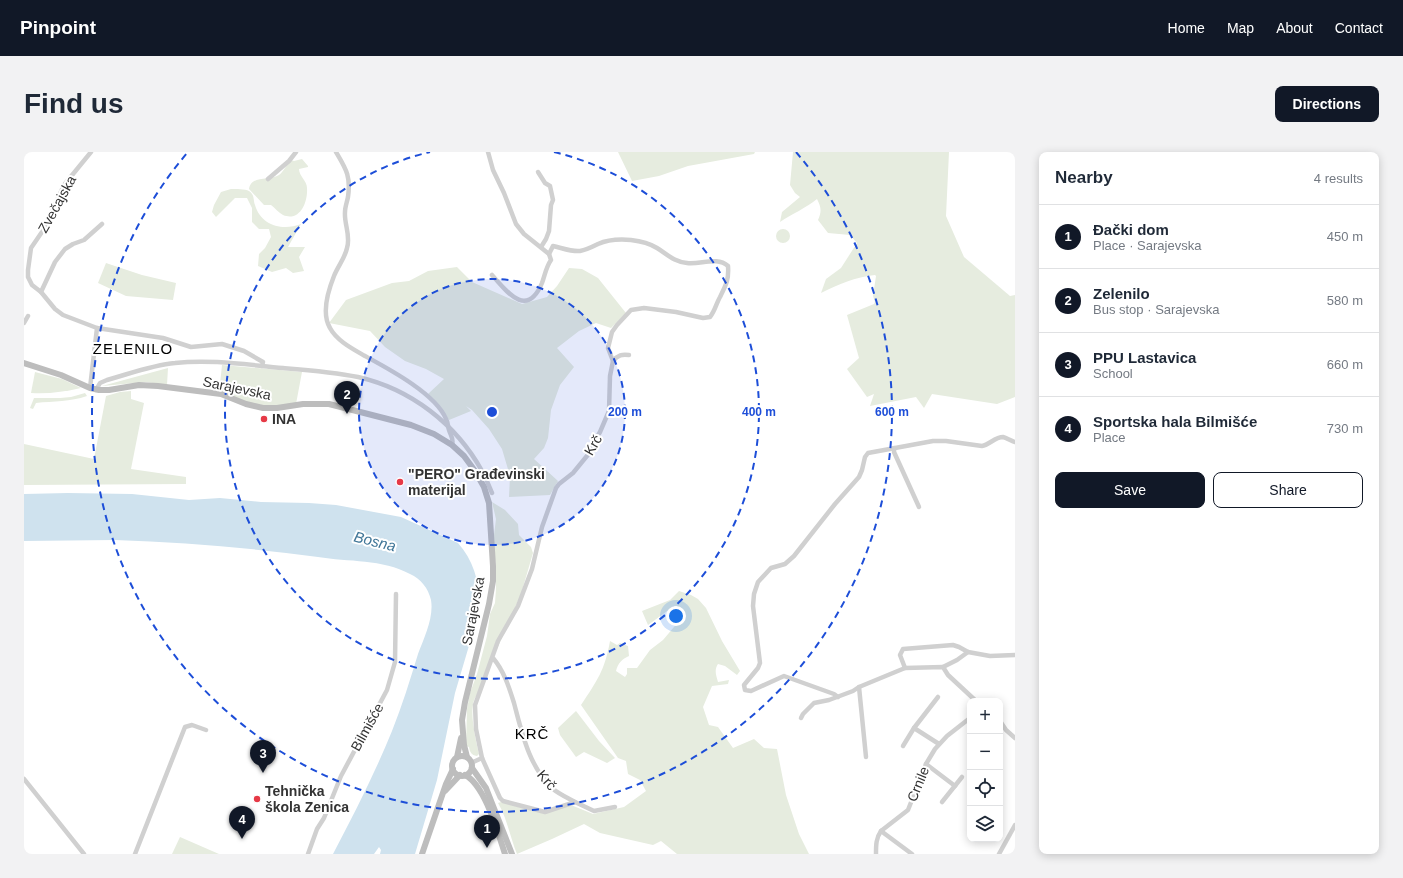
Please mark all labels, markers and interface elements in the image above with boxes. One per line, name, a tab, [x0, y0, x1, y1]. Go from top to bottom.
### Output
text: Pinpoint	[20, 17, 96, 38]
text: Home	[1168, 20, 1205, 36]
text: Map	[1227, 20, 1254, 36]
text: About	[1276, 20, 1313, 36]
text: Contact	[1335, 20, 1383, 36]
button: Directions	[1275, 86, 1379, 122]
text: Find us	[24, 88, 124, 119]
text: Nearby	[1055, 168, 1113, 187]
text: 4 results	[1314, 171, 1363, 186]
street label: Zvečajska	[35, 172, 79, 235]
text: Đački dom	[1093, 221, 1169, 238]
text: 1	[1064, 229, 1072, 244]
text: 450 m	[1327, 229, 1363, 244]
text: Place · Sarajevska	[1093, 238, 1201, 253]
text: Zelenilo	[1093, 285, 1150, 302]
text: 2	[1064, 293, 1072, 308]
text: 580 m	[1327, 293, 1363, 308]
text: Bus stop · Sarajevska	[1093, 302, 1219, 317]
district label: ZELENILO	[93, 340, 173, 357]
text: PPU Lastavica	[1093, 349, 1196, 366]
text: 3	[1064, 357, 1072, 372]
text: 660 m	[1327, 357, 1363, 372]
text: School	[1093, 366, 1133, 381]
street label: Sarajevska	[201, 373, 273, 403]
pin: 2	[334, 381, 360, 414]
centre of rings	[485, 405, 499, 419]
text: 200 m	[608, 405, 642, 419]
text: 400 m	[742, 405, 776, 419]
text: 600 m	[875, 405, 909, 419]
place label: INA	[272, 411, 296, 427]
text: Sportska hala Bilmišće	[1093, 413, 1257, 430]
marker: INA	[259, 414, 269, 424]
text: 4	[1064, 421, 1072, 436]
text: 730 m	[1327, 421, 1363, 436]
text: Place	[1093, 430, 1126, 445]
street label: Krč	[581, 432, 605, 458]
place label: "PERO" Građevinski materijal	[408, 466, 545, 498]
button: Save	[1055, 472, 1205, 508]
button: Share	[1213, 472, 1363, 508]
marker: "PERO" Građevinski materijal	[395, 477, 405, 487]
water label: Bosna	[352, 528, 398, 554]
street label: Sarajevska	[459, 575, 488, 647]
your location	[666, 606, 686, 626]
map controls	[967, 698, 1003, 842]
button: +	[967, 698, 1003, 734]
street label: Bilmišće	[347, 700, 387, 754]
district label: KRČ	[515, 725, 549, 742]
button: −	[967, 734, 1003, 770]
pin: 3	[250, 740, 276, 773]
street label: Crnile	[904, 764, 932, 804]
street label: Krč	[534, 767, 560, 793]
button: locate	[967, 770, 1003, 806]
place label: Tehnička škola Zenica	[265, 783, 349, 815]
marker: Tehnička škola Zenica	[252, 794, 262, 804]
pin: 4	[229, 806, 255, 839]
button: layers	[967, 806, 1003, 842]
pin: 1	[474, 815, 500, 848]

